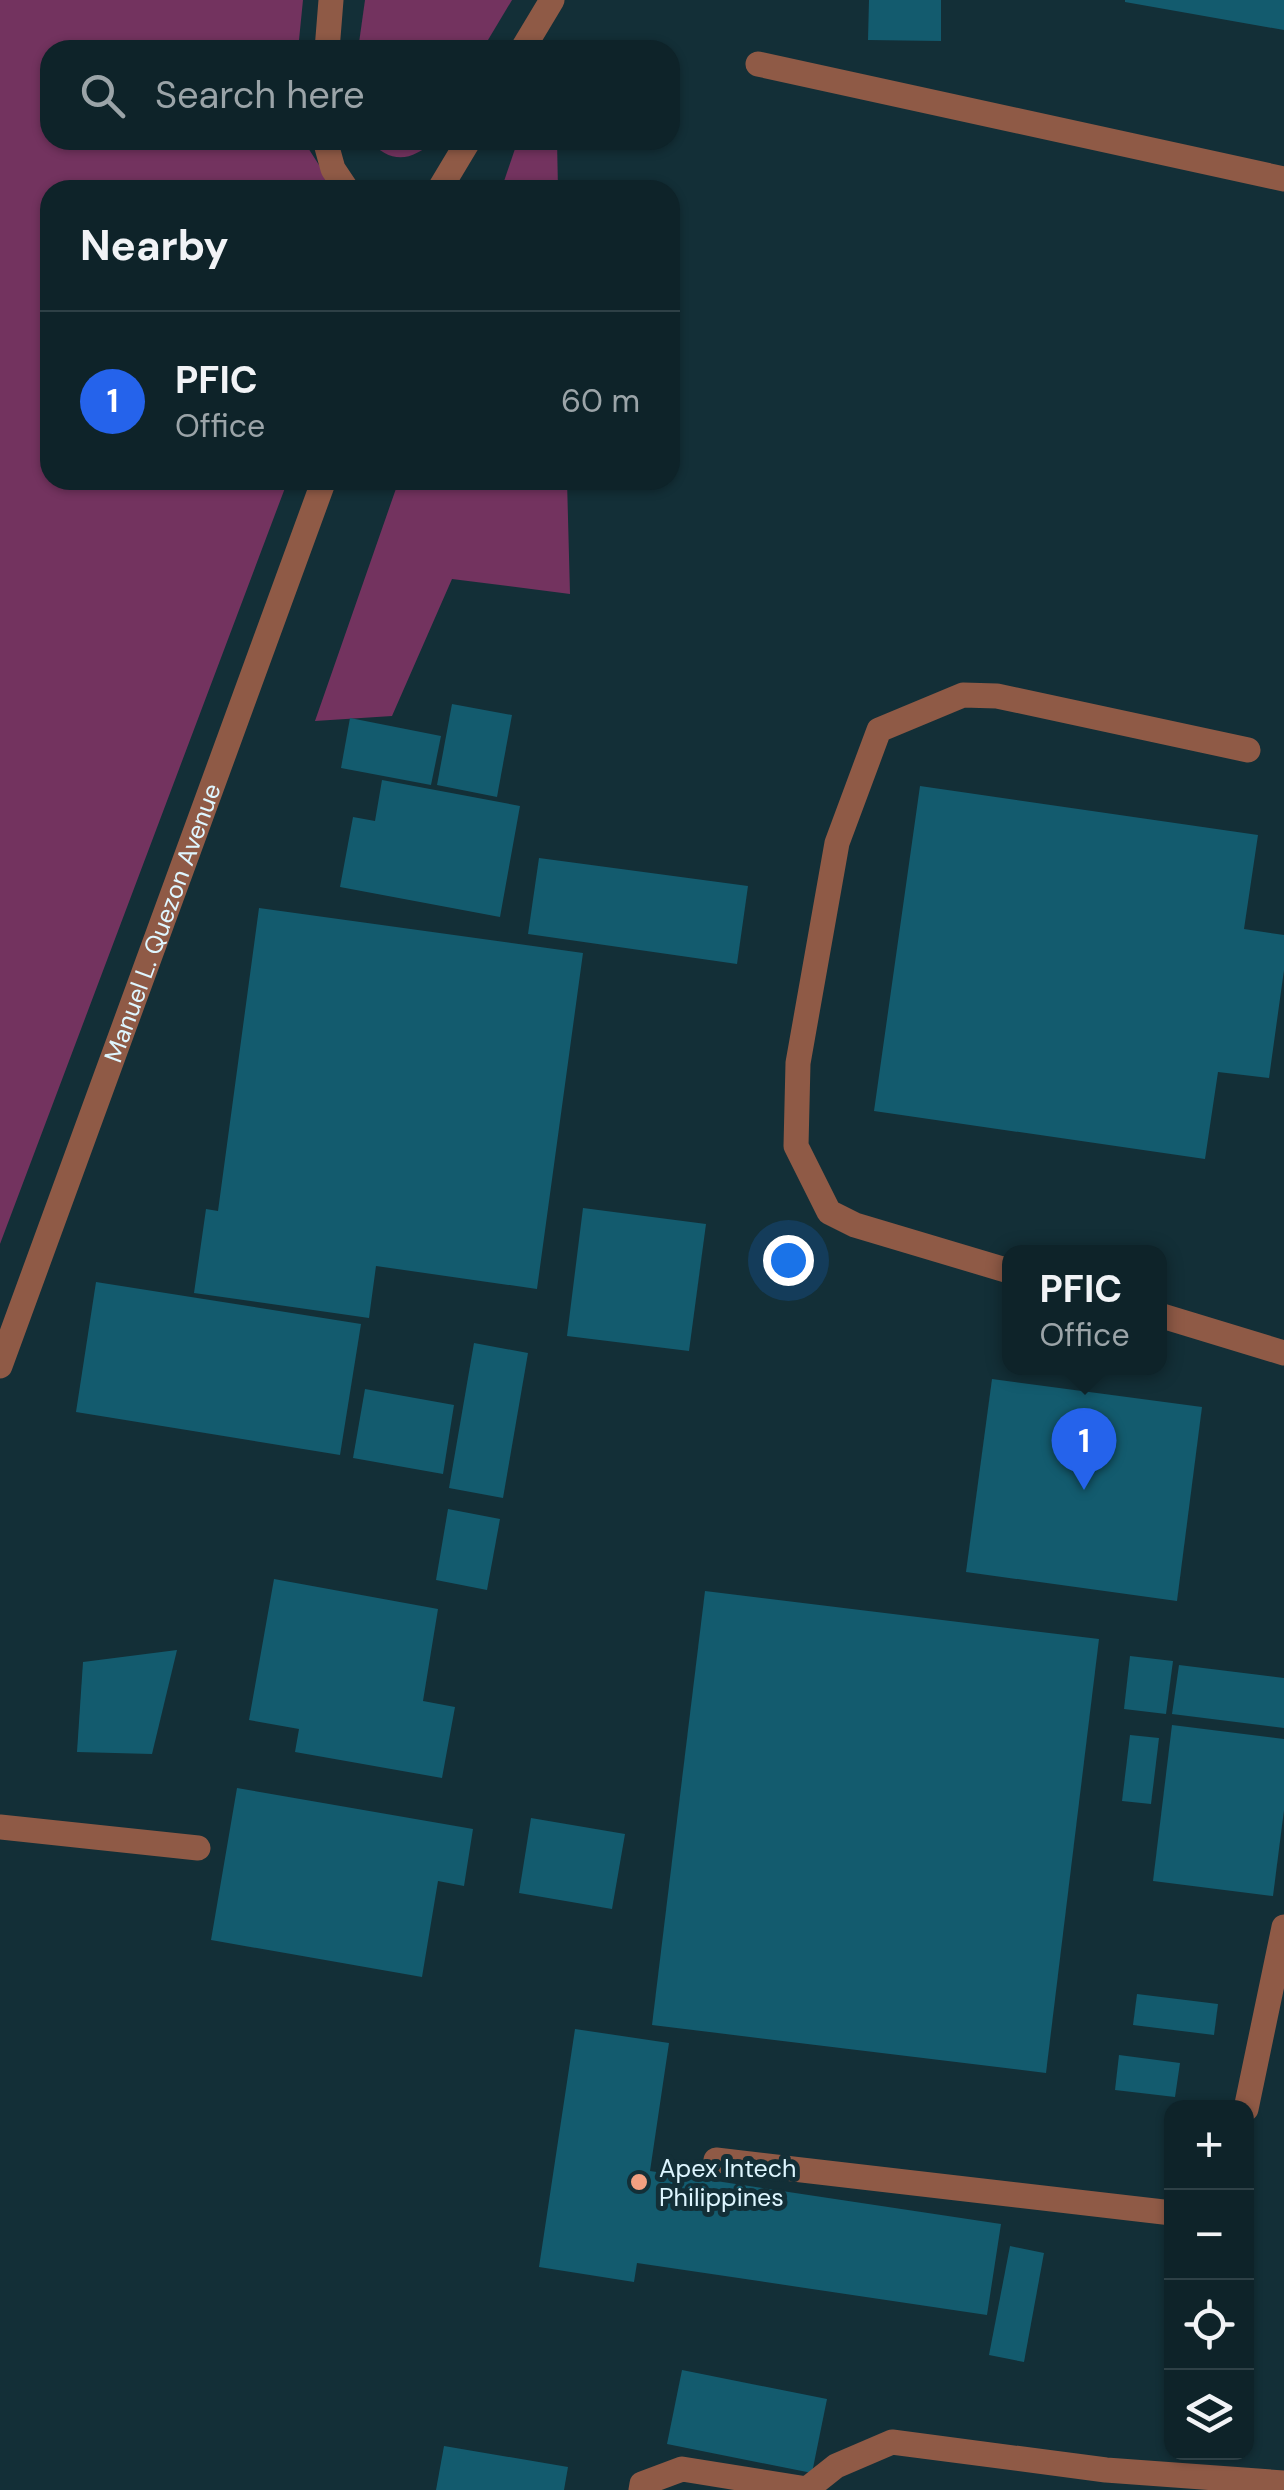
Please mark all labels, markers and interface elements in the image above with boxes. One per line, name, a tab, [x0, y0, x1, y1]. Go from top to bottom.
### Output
search box	[40, 40, 680, 150]
icon: search	[75, 68, 130, 123]
text: Search here	[155, 70, 365, 120]
text: Nearby	[80, 218, 229, 273]
text: PFIC	[175, 355, 258, 405]
text: 1	[107, 380, 118, 422]
text: 60 m	[561, 380, 640, 422]
text: Office	[175, 405, 265, 447]
street label: Manuel L. Quezon Avenue	[96, 779, 229, 1067]
your location	[763, 1235, 814, 1286]
popup	[1002, 1245, 1167, 1375]
text: PFIC	[1039, 1264, 1122, 1314]
text: Office	[1039, 1314, 1130, 1356]
pin: 1	[1052, 1408, 1116, 1490]
map controls	[1164, 2100, 1254, 2460]
button: +	[1164, 2100, 1254, 2190]
place label: Apex Intech Philippines	[659, 2152, 796, 2214]
marker: Apex Intech Philippines	[628, 2171, 650, 2193]
button: −	[1164, 2190, 1254, 2280]
button: locate	[1164, 2280, 1254, 2370]
button: layers	[1164, 2370, 1254, 2460]

